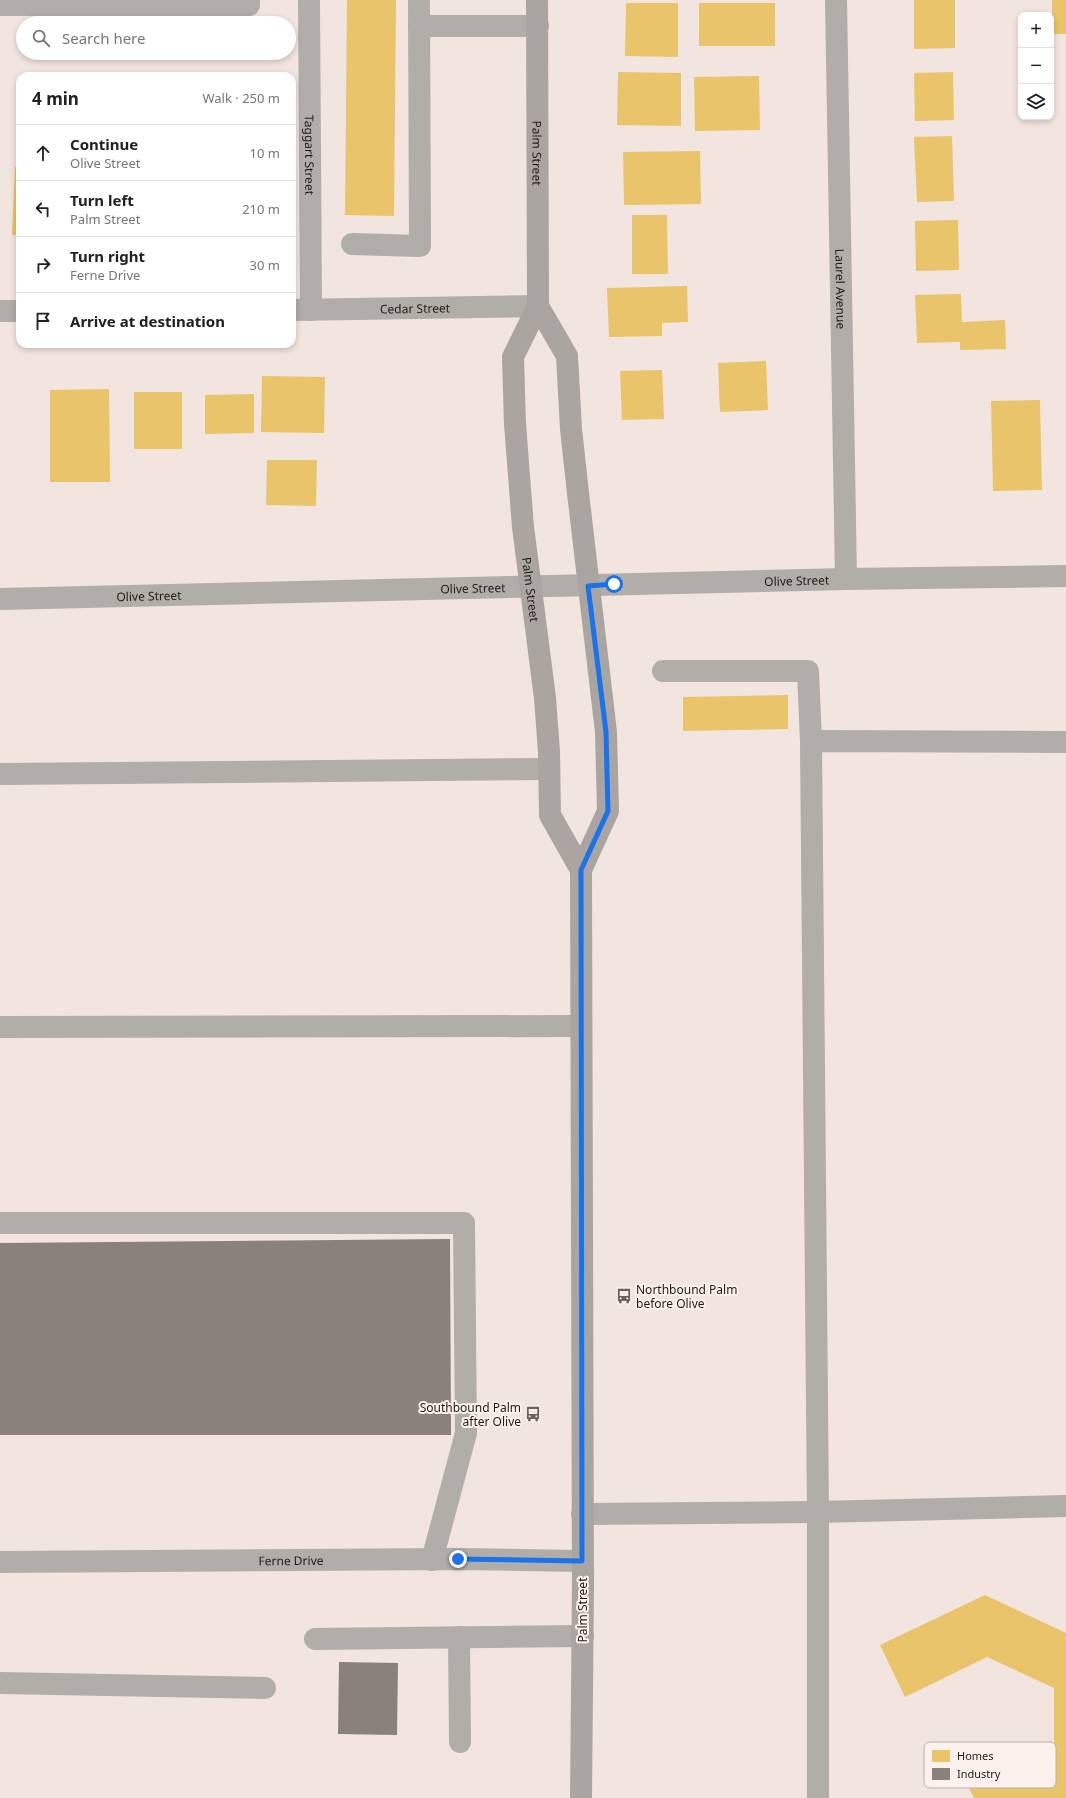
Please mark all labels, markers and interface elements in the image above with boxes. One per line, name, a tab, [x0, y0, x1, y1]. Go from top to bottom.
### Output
map controls	[1018, 12, 1054, 120]
button: +	[1018, 12, 1054, 48]
search box	[16, 16, 296, 60]
icon: search	[30, 27, 52, 49]
text: Search here	[62, 28, 145, 48]
button: −	[1018, 48, 1054, 84]
button: layers	[1018, 84, 1054, 120]
text: 4 min	[32, 87, 79, 110]
text: Walk · 250 m	[202, 89, 280, 107]
street label: Taggart Street	[301, 115, 319, 196]
street label: Palm Street	[529, 120, 546, 186]
text: Continue	[70, 134, 138, 154]
icon: ahead	[32, 142, 54, 164]
text: 10 m	[250, 144, 280, 162]
text: Olive Street	[70, 154, 140, 172]
text: Turn left	[70, 190, 134, 210]
icon: left	[32, 198, 54, 220]
text: 210 m	[242, 200, 280, 218]
text: Palm Street	[70, 210, 140, 228]
text: Turn right	[70, 246, 145, 266]
street label: Laurel Avenue	[832, 249, 850, 330]
icon: right	[32, 254, 54, 276]
text: 30 m	[250, 256, 280, 274]
text: Ferne Drive	[70, 266, 140, 284]
street label: Cedar Street	[380, 299, 451, 317]
icon: arrive	[32, 310, 54, 332]
text: Arrive at destination	[70, 311, 225, 331]
street label: Palm Street	[518, 556, 544, 623]
street label: Olive Street	[764, 571, 830, 589]
route start	[605, 575, 623, 593]
street label: Olive Street	[440, 579, 506, 597]
street label: Olive Street	[116, 586, 182, 605]
place label: Northbound Palm before Olive	[636, 1281, 737, 1312]
bus stop icon: Northbound Palm before Olive	[615, 1287, 633, 1305]
place label: Southbound Palm after Olive	[420, 1399, 521, 1430]
bus stop icon: Southbound Palm after Olive	[524, 1405, 542, 1423]
route end	[449, 1550, 467, 1568]
street label: Ferne Drive	[258, 1551, 324, 1569]
street label: Palm Street	[574, 1577, 591, 1642]
legend	[924, 1742, 1056, 1788]
text: Homes	[957, 1748, 994, 1763]
text: Industry	[957, 1766, 1001, 1781]

